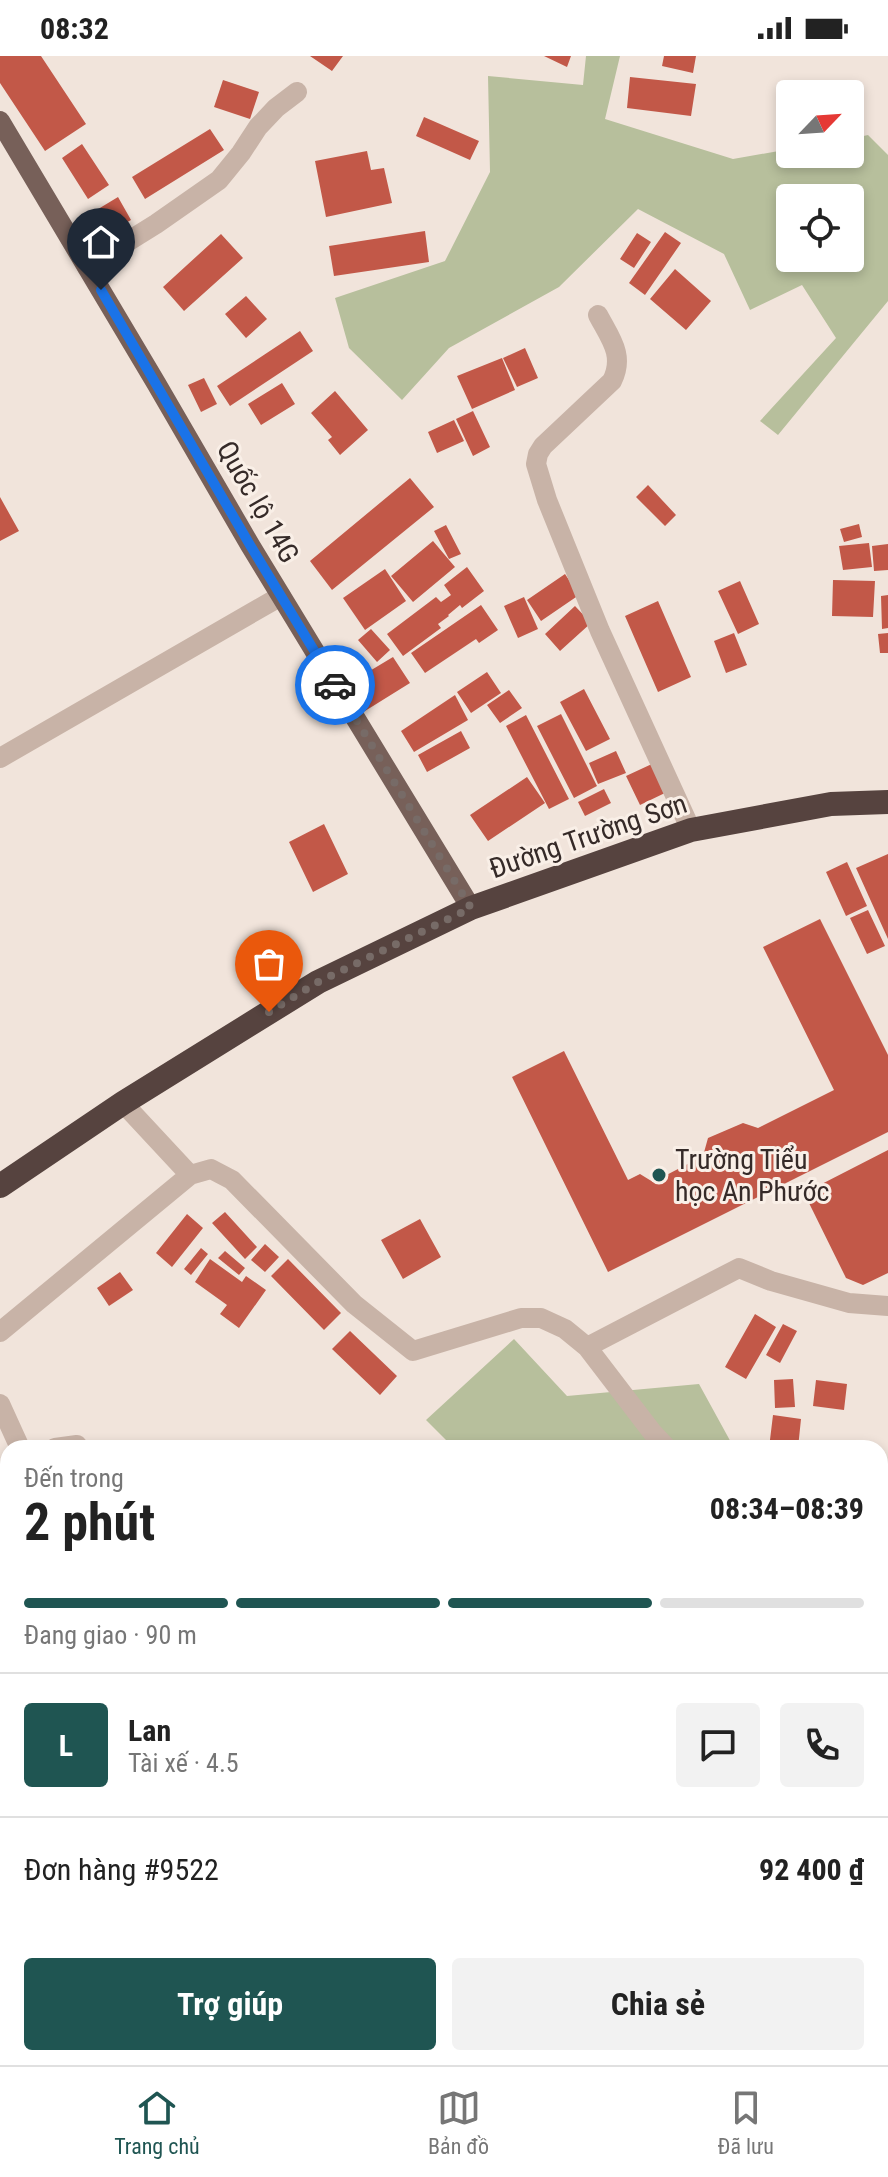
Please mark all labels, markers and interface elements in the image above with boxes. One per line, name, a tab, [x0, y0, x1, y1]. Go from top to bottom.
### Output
text: 08:32	[40, 11, 109, 46]
north arrow	[776, 80, 864, 168]
map controls	[776, 80, 864, 272]
button: locate	[776, 184, 864, 272]
pin	[67, 208, 135, 290]
icon: home	[79, 220, 123, 264]
street label: Quốc lộ 14G	[210, 435, 306, 569]
courier	[295, 645, 375, 725]
icon: car	[313, 663, 357, 707]
street label: Đường Trường Sơn	[485, 787, 691, 885]
pin	[235, 930, 303, 1012]
icon: bag	[247, 942, 291, 986]
place label: Trường Tiểu học An Phước	[675, 1143, 830, 1208]
marker: Trường Tiểu học An Phước	[650, 1166, 668, 1184]
text: Đến trong	[24, 1463, 124, 1493]
text: 08:34–08:39	[710, 1491, 864, 1526]
text: 2 phút	[24, 1492, 155, 1553]
text: Đang giao · 90 m	[24, 1620, 197, 1650]
button: chat	[676, 1703, 760, 1787]
button: phone	[780, 1703, 864, 1787]
text: Lan	[128, 1713, 171, 1748]
text: L	[59, 1728, 73, 1763]
text: Tài xế · 4.5	[128, 1748, 239, 1778]
text: Đơn hàng #9522	[24, 1852, 219, 1887]
text: 92 400 ₫	[759, 1852, 864, 1887]
button: Trợ giúp	[24, 1958, 436, 2050]
button: Chia sẻ	[452, 1958, 864, 2050]
tab: Trang chủ	[114, 2086, 200, 2159]
tab: Bản đồ	[428, 2086, 489, 2159]
tab: Đã lưu	[718, 2086, 774, 2159]

